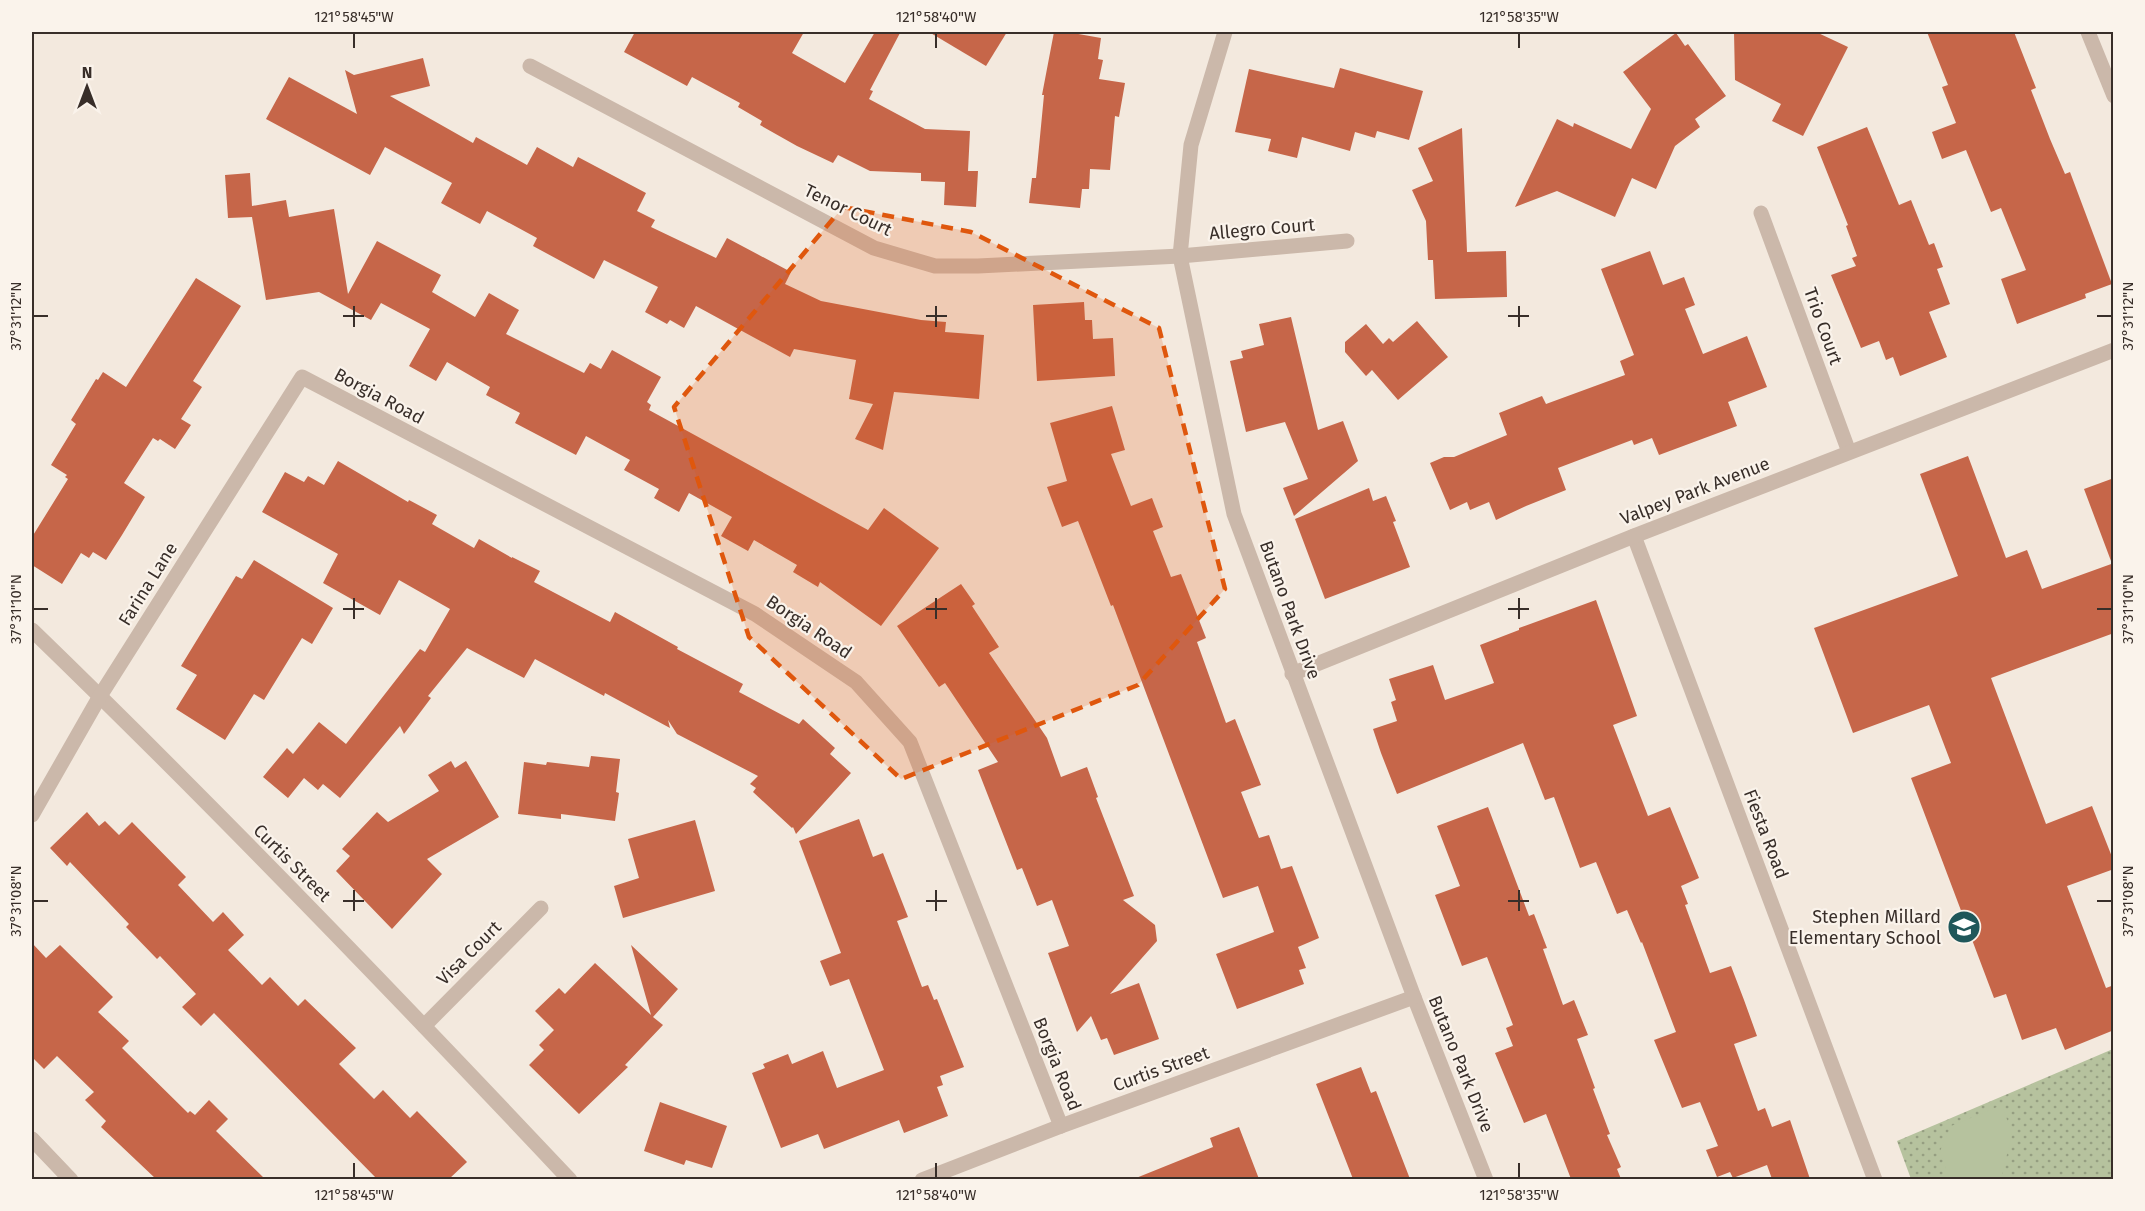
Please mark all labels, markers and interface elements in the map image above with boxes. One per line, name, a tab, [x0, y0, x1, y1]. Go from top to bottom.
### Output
text: 121°58'45"W	[314, 8, 394, 26]
text: 121°58'40"W	[896, 8, 977, 26]
text: 121°58'35"W	[1479, 8, 1559, 26]
north arrow	[57, 57, 117, 117]
text: N	[82, 63, 92, 82]
street label: Tenor Court	[800, 179, 896, 241]
street label: Allegro Court	[1208, 213, 1316, 245]
text: 37°31'12"N	[7, 281, 25, 351]
text: 37°31'12"N	[2119, 281, 2137, 351]
street label: Trio Court	[1799, 285, 1847, 368]
street label: Borgia Road	[330, 363, 428, 429]
street label: Valpey Park Avenue	[1617, 452, 1773, 530]
street label: Farina Lane	[114, 538, 182, 630]
street label: Butano Park Drive	[1255, 538, 1325, 682]
text: 37°31'10"N	[7, 574, 25, 644]
text: 37°31'10"N	[2119, 574, 2137, 644]
street label: Borgia Road	[762, 590, 856, 664]
street label: Fiesta Road	[1739, 786, 1793, 882]
street label: Curtis Street	[249, 820, 336, 907]
text: 37°31'08"N	[7, 865, 25, 937]
text: 37°31'08"N	[2119, 865, 2137, 937]
place label: Stephen Millard Elementary School	[1789, 906, 1941, 949]
school or university icon: Stephen Millard Elementary School	[1946, 909, 1982, 945]
street label: Visa Court	[432, 916, 506, 990]
street label: Butano Park Drive	[1423, 992, 1499, 1136]
street label: Borgia Road	[1028, 1014, 1086, 1114]
street label: Curtis Street	[1110, 1041, 1213, 1097]
text: 121°58'45"W	[314, 1186, 394, 1204]
text: 121°58'40"W	[896, 1186, 977, 1204]
text: 121°58'35"W	[1479, 1186, 1559, 1204]

